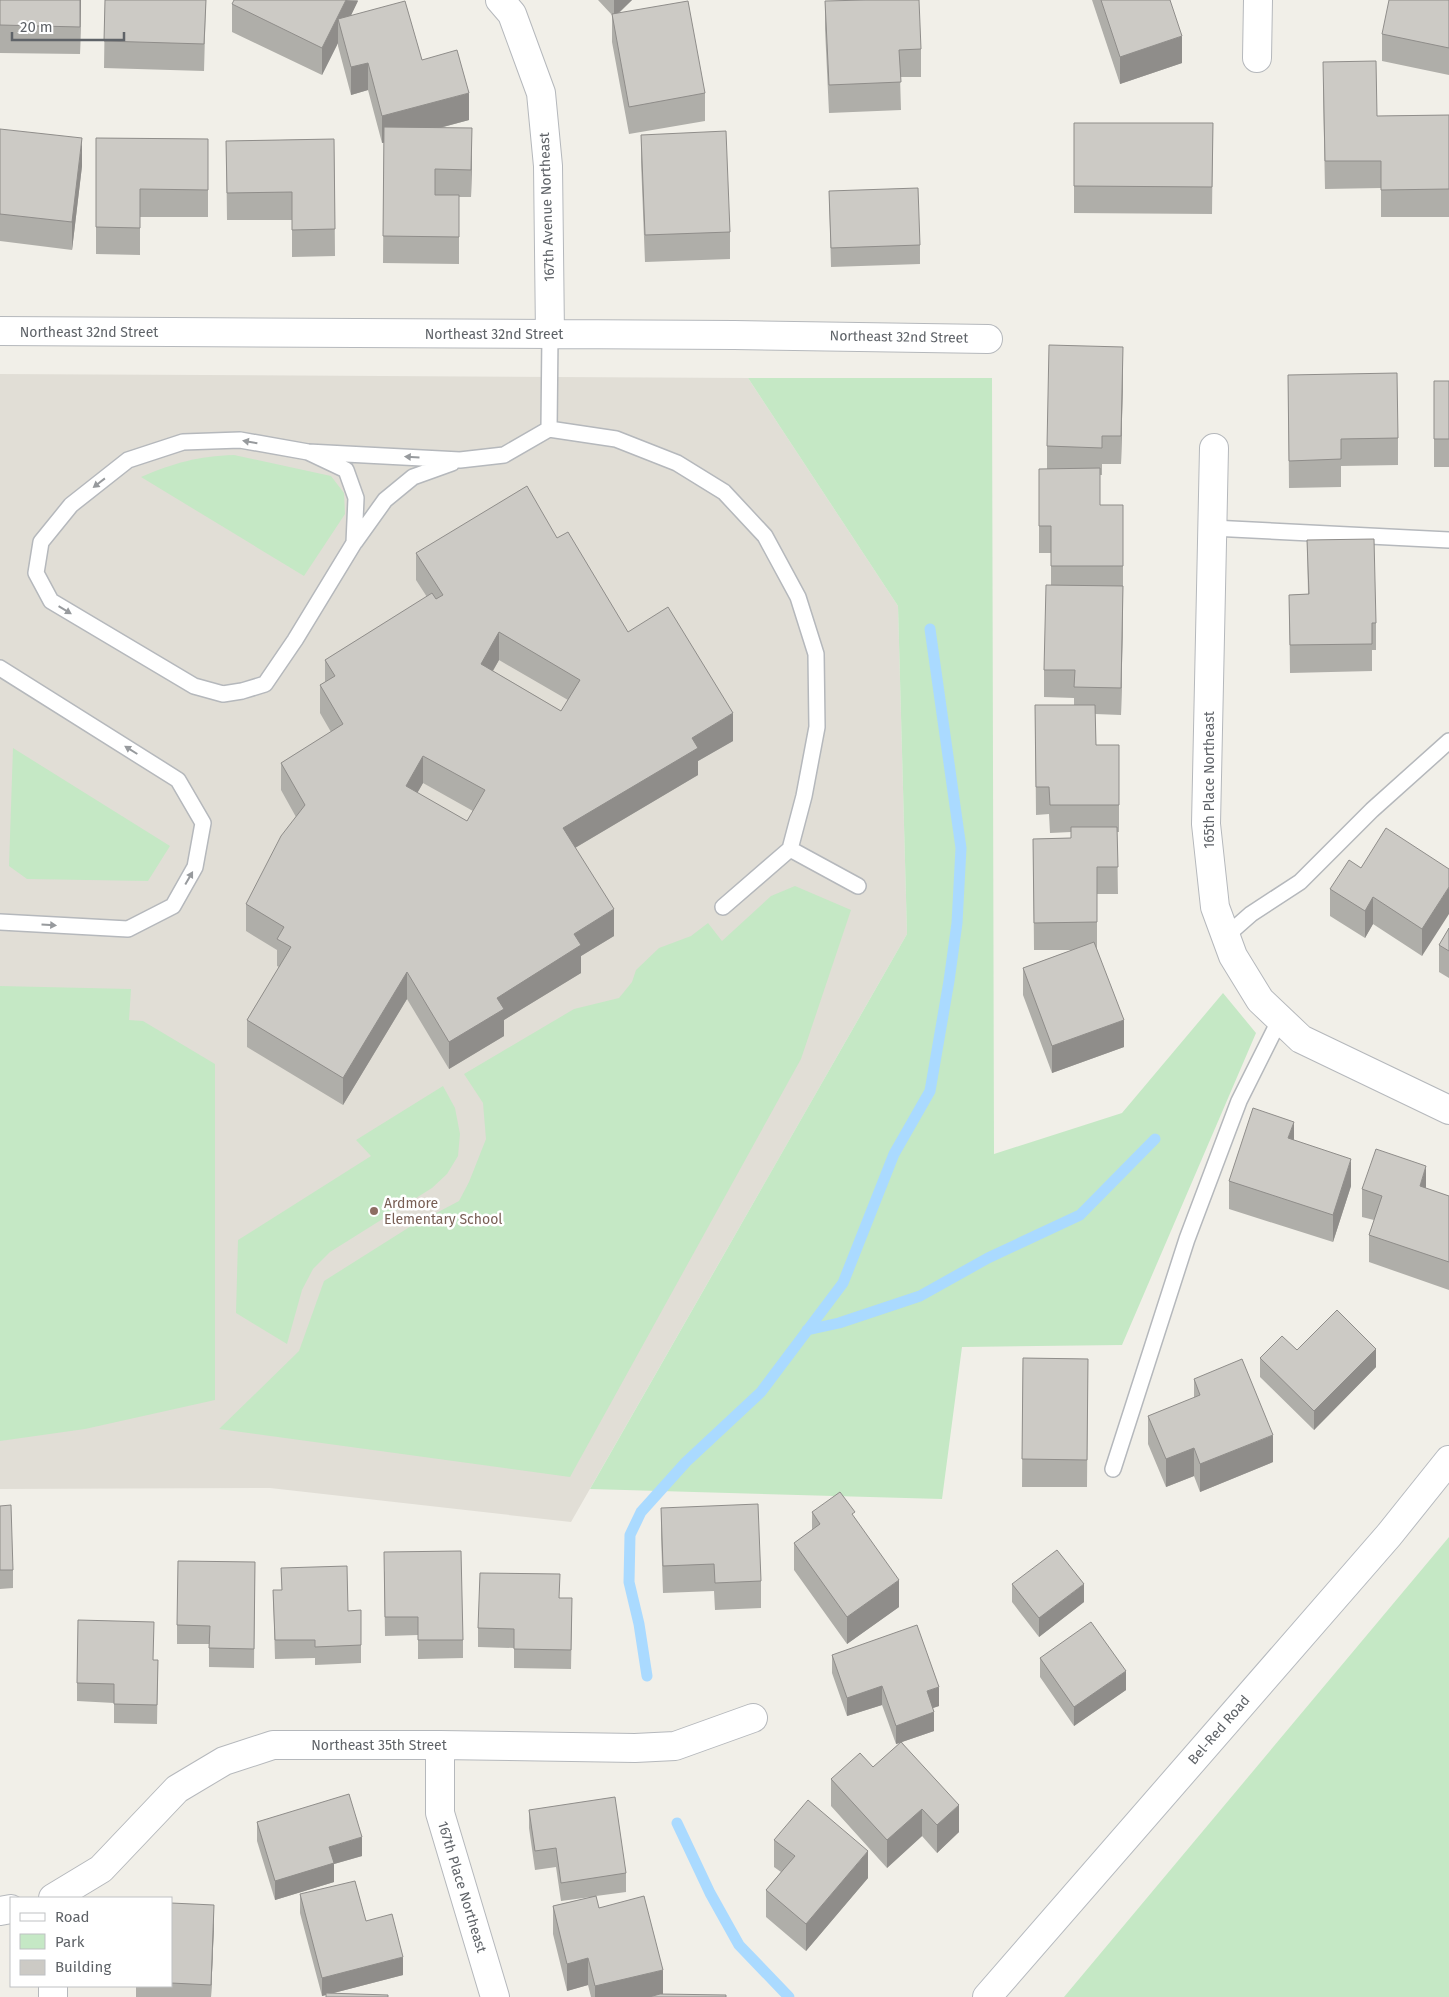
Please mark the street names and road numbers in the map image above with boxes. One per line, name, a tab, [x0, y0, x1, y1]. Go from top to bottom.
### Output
street label: 167th Avenue Northeast	[536, 131, 558, 282]
street label: Northeast 32nd Street	[20, 324, 159, 341]
street label: Northeast 32nd Street	[425, 326, 564, 343]
street label: Northeast 32nd Street	[830, 327, 969, 347]
street label: 165th Place Northeast	[1201, 710, 1218, 849]
street label: Bel-Red Road	[1184, 1692, 1254, 1768]
street label: Northeast 35th Street	[311, 1737, 448, 1754]
street label: 167th Place Northeast	[434, 1819, 490, 1956]

